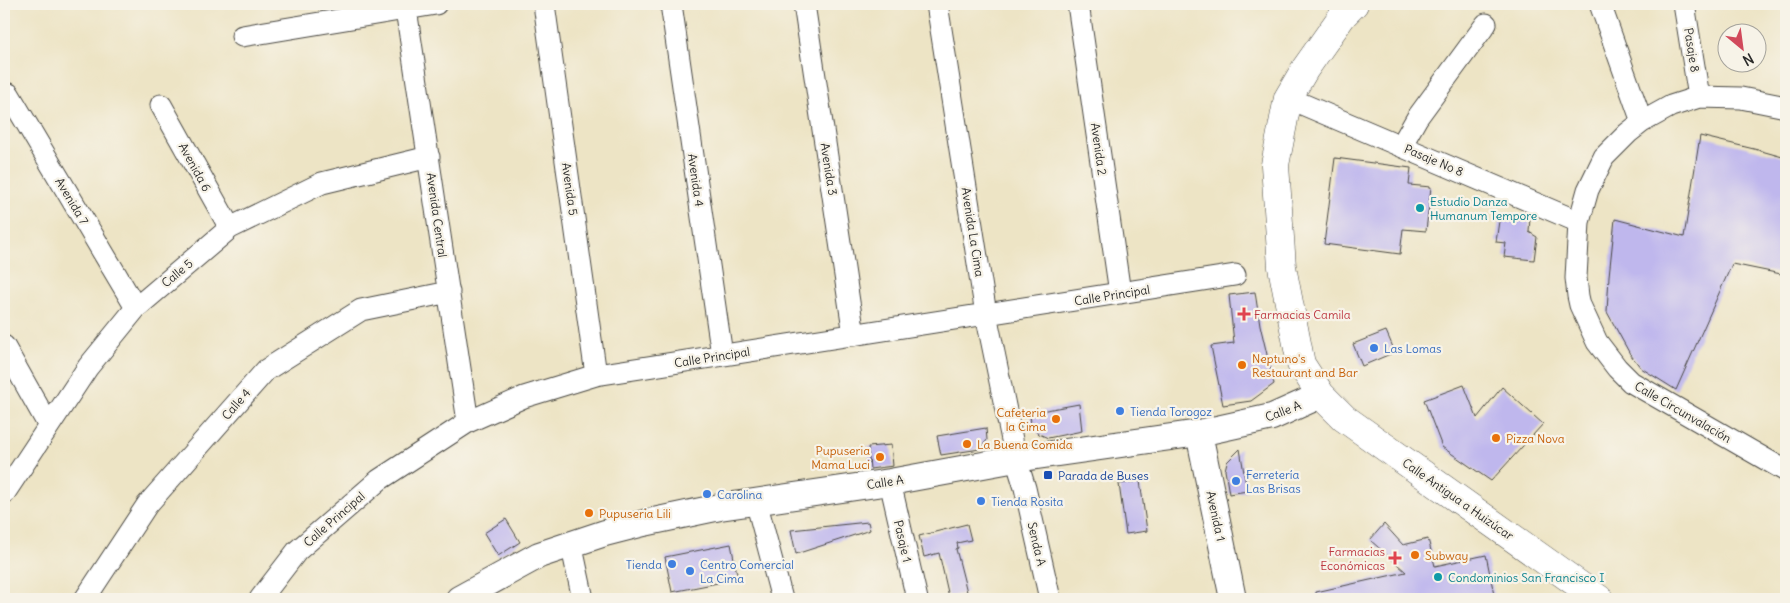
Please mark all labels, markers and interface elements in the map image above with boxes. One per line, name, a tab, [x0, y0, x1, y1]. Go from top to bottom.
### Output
north arrow	[1718, 22, 1768, 72]
street label: Pasaje 8	[1681, 27, 1703, 73]
text: N	[1740, 49, 1757, 70]
street label: Avenida 2	[1088, 122, 1110, 177]
street label: Avenida 6	[176, 140, 215, 194]
street label: Pasaje No 8	[1402, 141, 1466, 179]
street label: Avenida 3	[817, 142, 841, 197]
street label: Avenida 4	[685, 153, 707, 207]
street label: Avenida 5	[559, 162, 581, 216]
street label: Avenida Central	[424, 172, 450, 258]
street label: Avenida 7	[52, 175, 92, 227]
street label: Avenida La Cima	[959, 186, 988, 278]
place label: Estudio Danza Humanum Tempore	[1430, 194, 1537, 223]
marker: Estudio Danza Humanum Tempore	[1414, 202, 1426, 214]
street label: Calle 5	[158, 256, 196, 290]
street label: Calle Principal	[1073, 282, 1151, 308]
place label: Farmacias Camila	[1254, 307, 1351, 322]
marker: Farmacias Camila	[1238, 308, 1250, 320]
place label: Las Lomas	[1384, 341, 1442, 356]
marker: Las Lomas	[1368, 342, 1380, 354]
street label: Calle Principal	[673, 344, 751, 370]
place label: Neptuno's Restaurant and Bar	[1252, 351, 1358, 380]
marker: Neptuno's Restaurant and Bar	[1236, 359, 1248, 371]
street label: Calle Circunvalación	[1632, 378, 1734, 446]
street label: Calle 4	[218, 385, 254, 423]
street label: Calle A	[1263, 397, 1303, 425]
place label: Tienda Torogoz	[1130, 404, 1212, 419]
place label: Cafeteria la Cima	[996, 405, 1046, 434]
marker: Tienda Torogoz	[1114, 405, 1126, 417]
marker: Cafeteria la Cima	[1050, 413, 1062, 425]
place label: Pizza Nova	[1506, 431, 1565, 446]
marker: Pizza Nova	[1490, 432, 1502, 444]
place label: La Buena Comida	[977, 437, 1073, 452]
marker: La Buena Comida	[961, 438, 973, 450]
place label: Pupuseria Mama Luci	[811, 443, 870, 472]
marker: Pupuseria Mama Luci	[874, 451, 886, 463]
street label: Calle Antigua a Huizúcar	[1399, 455, 1517, 543]
place label: Ferretería Las Brisas	[1246, 467, 1301, 496]
place label: Parada de Buses	[1058, 468, 1149, 483]
marker: Parada de Buses	[1042, 469, 1054, 481]
street label: Calle A	[866, 472, 905, 492]
marker: Ferretería Las Brisas	[1230, 475, 1242, 487]
place label: Carolina	[717, 487, 763, 502]
street label: Calle Principal	[300, 488, 368, 550]
marker: Carolina	[701, 488, 713, 500]
street label: Avenida 1	[1203, 489, 1229, 543]
place label: Tienda Rosita	[991, 494, 1064, 509]
marker: Tienda Rosita	[975, 495, 987, 507]
place label: Pupuseria Lili	[599, 506, 671, 521]
marker: Pupuseria Lili	[583, 507, 595, 519]
street label: Pasaje 1	[891, 518, 915, 564]
street label: Senda A	[1025, 521, 1049, 568]
place label: Farmacias Económicas	[1320, 544, 1385, 573]
place label: Subway	[1425, 548, 1468, 563]
marker: Subway	[1409, 549, 1421, 561]
marker: Farmacias Económicas	[1389, 552, 1401, 564]
place label: Tienda	[626, 557, 662, 572]
place label: Centro Comercial La Cima	[700, 557, 794, 586]
marker: Tienda	[666, 558, 678, 570]
marker: Centro Comercial La Cima	[684, 565, 696, 577]
place label: Condominios San Francisco I	[1448, 570, 1604, 585]
marker: Condominios San Francisco I	[1432, 571, 1444, 583]

